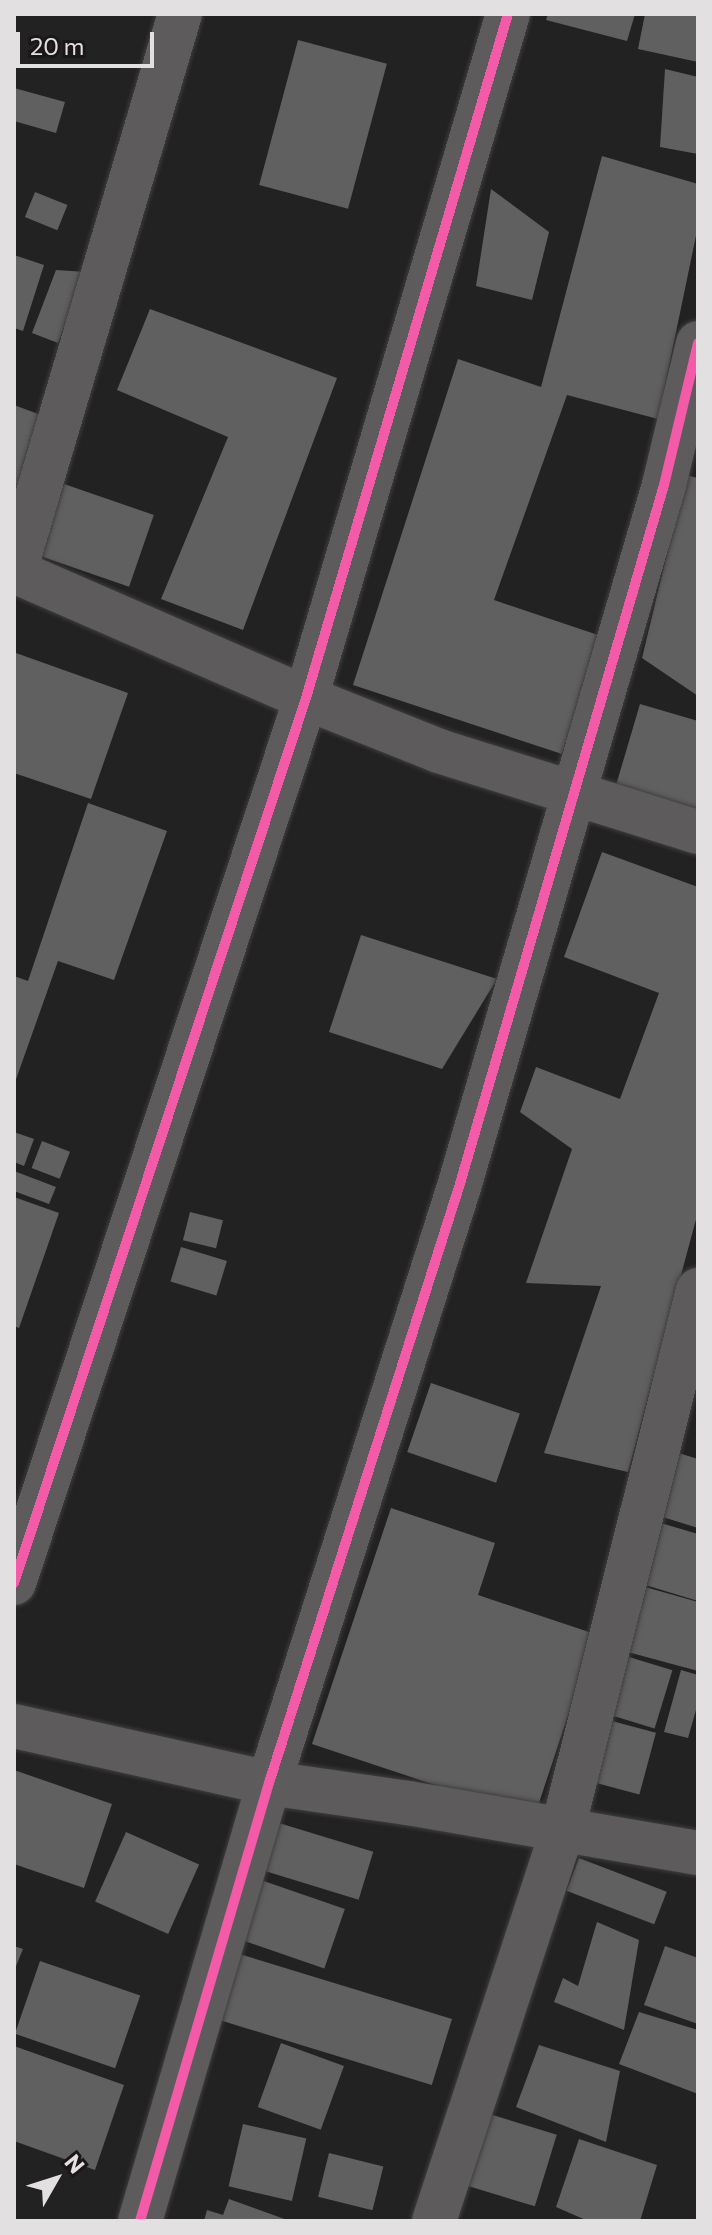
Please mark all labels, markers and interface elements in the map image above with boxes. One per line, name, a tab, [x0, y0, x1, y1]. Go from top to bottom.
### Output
scale bar	[20, 16, 158, 66]
text: 20 m	[30, 31, 84, 60]
north arrow	[16, 2139, 96, 2219]
text: N	[59, 2149, 91, 2178]

